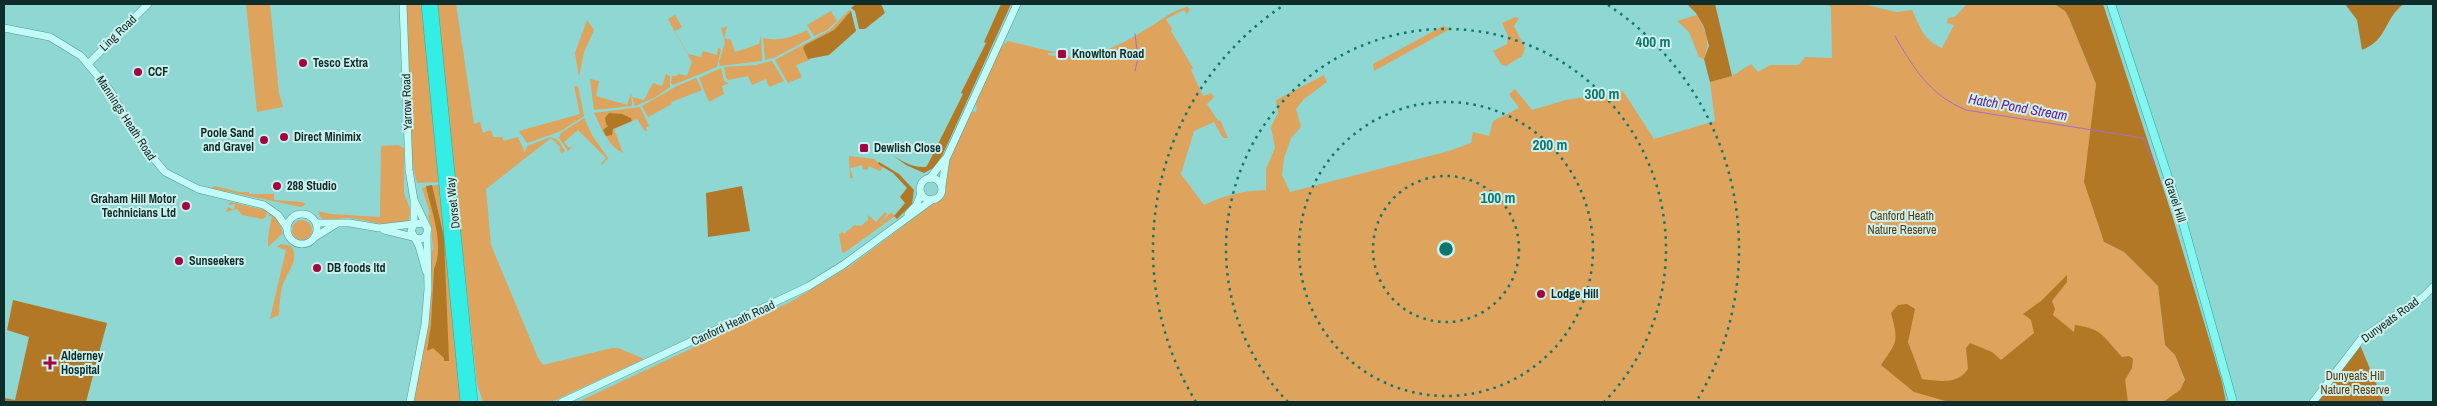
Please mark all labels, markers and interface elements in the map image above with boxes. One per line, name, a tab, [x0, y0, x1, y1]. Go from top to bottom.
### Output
street label: Ling Road	[96, 11, 140, 55]
text: 400 m	[1636, 31, 1670, 52]
place label: Knowlton Road	[1072, 46, 1144, 62]
marker: Knowlton Road	[1056, 48, 1068, 60]
place label: Tesco Extra	[313, 55, 369, 71]
marker: Tesco Extra	[297, 57, 309, 69]
place label: CCF	[148, 64, 168, 80]
marker: CCF	[132, 66, 144, 78]
street label: Mannings Heath Road	[92, 72, 160, 164]
street label: Yarrow Road	[398, 73, 416, 131]
text: 300 m	[1585, 83, 1619, 104]
water label: Hatch Pond Stream	[1967, 89, 2069, 125]
place label: Poole Sand and Gravel	[200, 125, 254, 155]
place label: Direct Minimix	[294, 129, 362, 145]
marker: Direct Minimix	[278, 131, 290, 143]
marker: Poole Sand and Gravel	[258, 134, 270, 146]
text: 200 m	[1533, 134, 1567, 155]
place label: Dewlish Close	[874, 140, 941, 156]
marker: Dewlish Close	[858, 142, 870, 154]
street label: Gravel Hill	[2160, 176, 2190, 224]
street label: Dorset Way	[442, 177, 464, 229]
place label: 288 Studio	[287, 178, 337, 194]
marker: 288 Studio	[271, 180, 283, 192]
text: 100 m	[1481, 187, 1515, 208]
place label: Graham Hill Motor Technicians Ltd	[91, 191, 176, 221]
marker: Graham Hill Motor Technicians Ltd	[180, 200, 192, 212]
park label: Canford Heath Nature Reserve	[1868, 208, 1936, 238]
centre of rings	[1437, 240, 1455, 258]
place label: Sunseekers	[189, 253, 245, 269]
marker: Sunseekers	[173, 255, 185, 267]
place label: DB foods ltd	[327, 260, 386, 276]
marker: DB foods ltd	[311, 262, 323, 274]
place label: Lodge Hill	[1551, 286, 1599, 302]
marker: Lodge Hill	[1535, 288, 1547, 300]
street label: Dunyeats Road	[2358, 294, 2422, 346]
street label: Canford Heath Road	[689, 297, 777, 349]
place label: Alderney Hospital	[61, 348, 104, 378]
marker: Alderney Hospital	[43, 356, 57, 370]
park label: Dunyeats Hill Nature Reserve	[2321, 368, 2389, 398]

